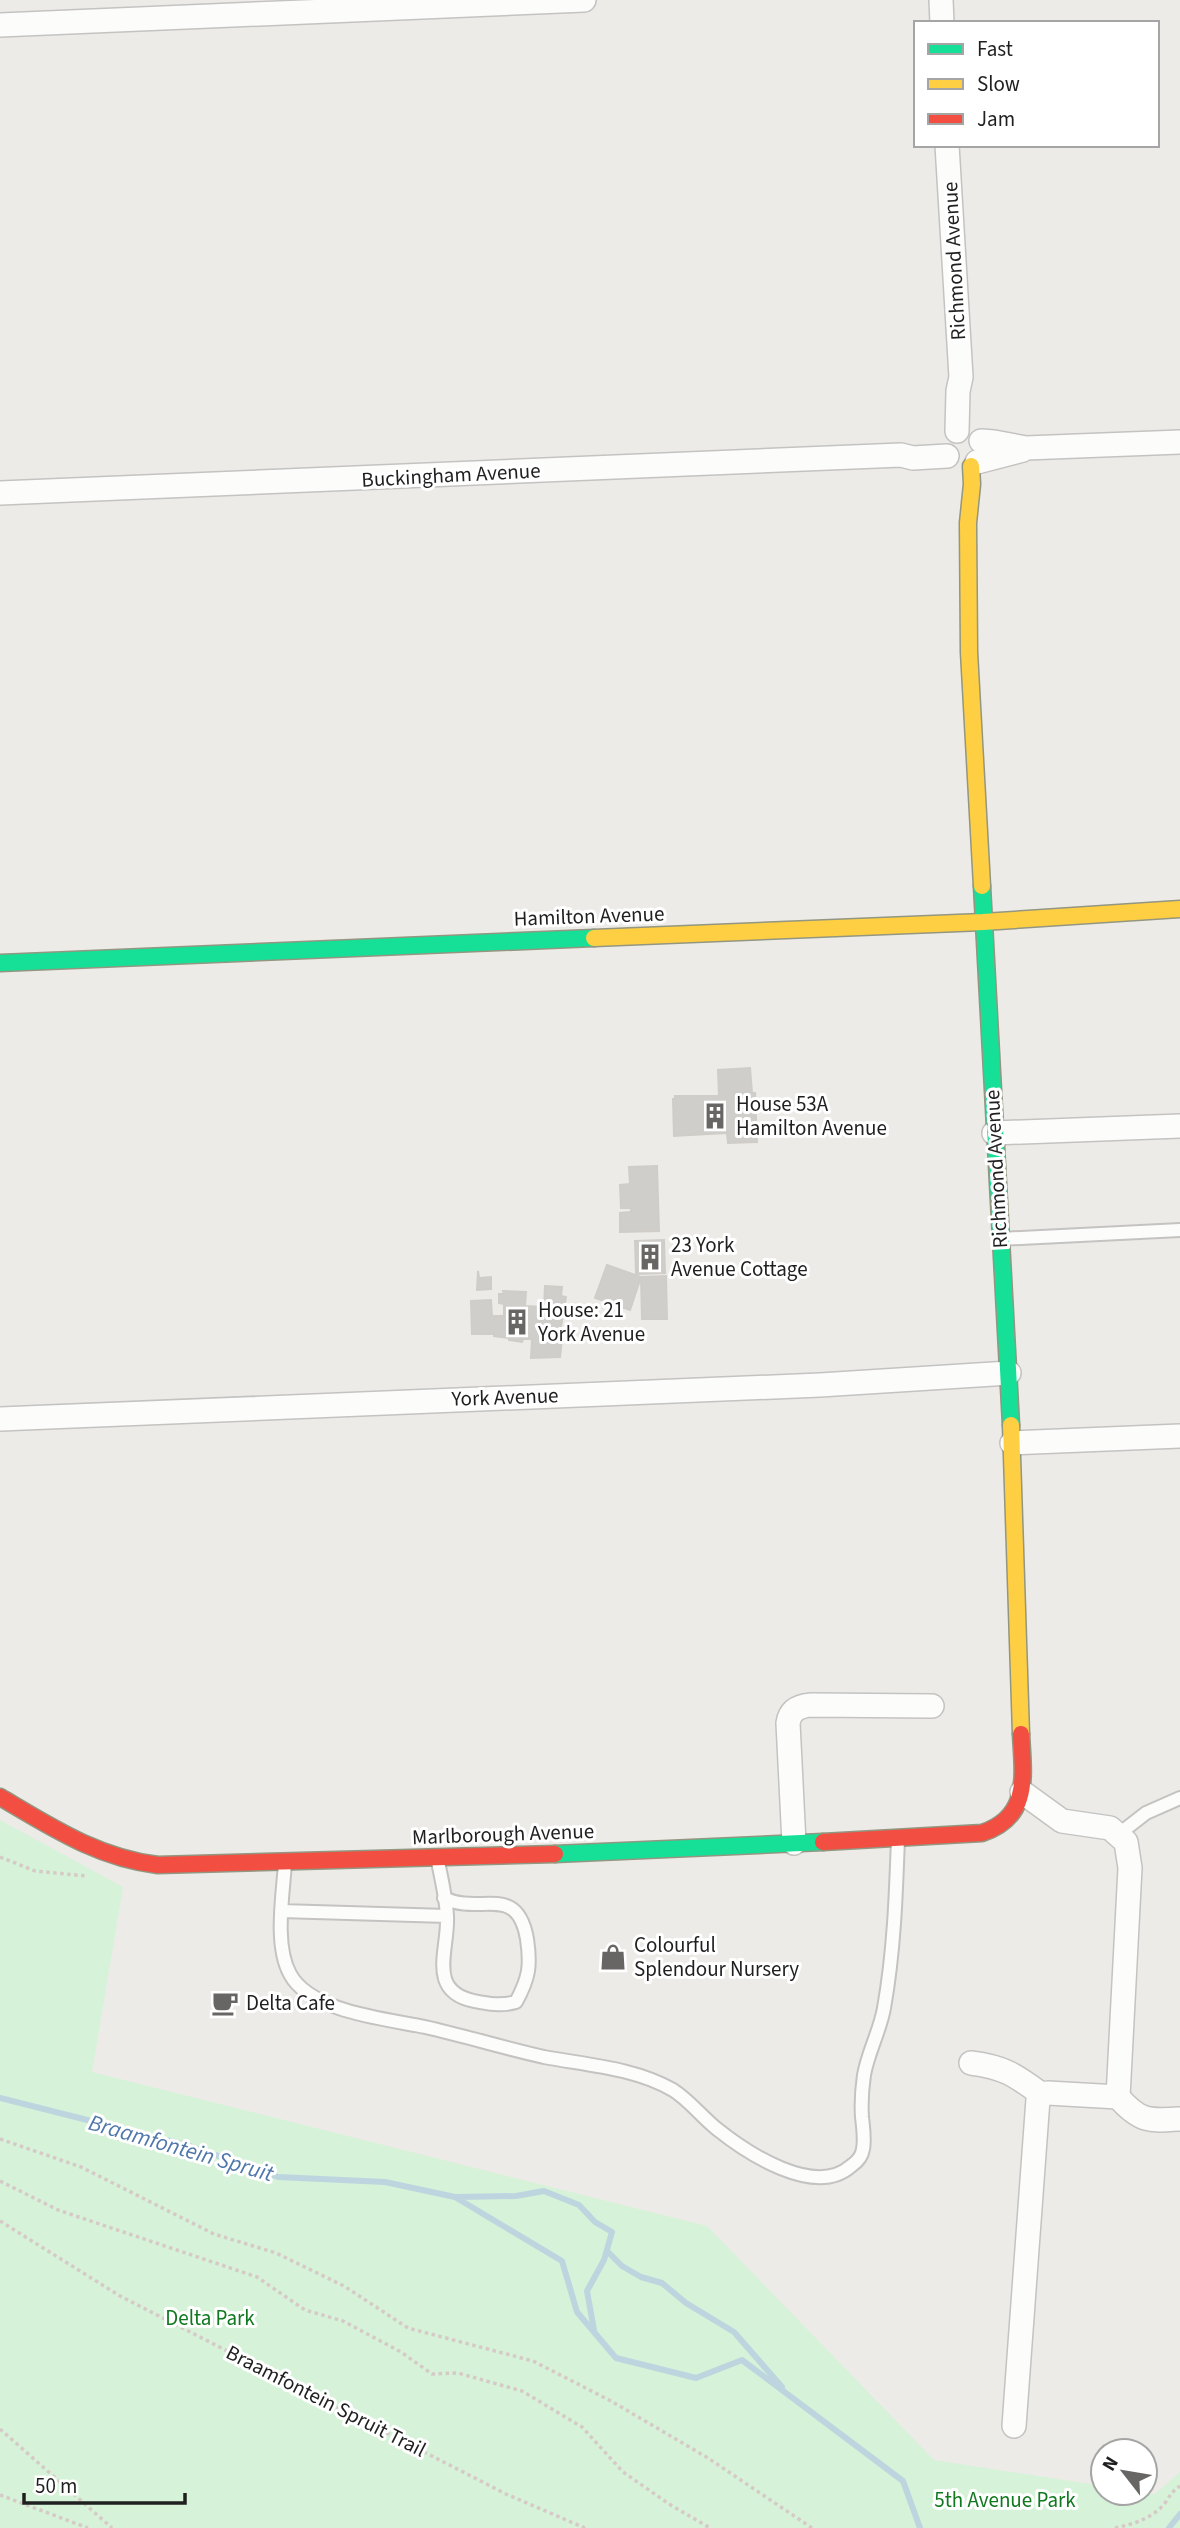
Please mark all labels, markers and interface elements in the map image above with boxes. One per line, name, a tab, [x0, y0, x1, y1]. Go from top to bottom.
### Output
legend	[914, 21, 1159, 147]
text: Fast	[977, 34, 1013, 64]
text: Slow	[977, 69, 1020, 99]
text: Jam	[977, 104, 1015, 134]
street label: Richmond Avenue	[935, 181, 973, 341]
street label: Buckingham Avenue	[361, 455, 541, 495]
street label: Hamilton Avenue	[513, 898, 665, 934]
place label: House 53A Hamilton Avenue	[736, 1089, 887, 1143]
street label: Richmond Avenue	[977, 1089, 1015, 1249]
building icon: House 53A Hamilton Avenue	[700, 1101, 730, 1131]
place label: 23 York Avenue Cottage	[671, 1230, 808, 1284]
building icon: 23 York Avenue Cottage	[635, 1242, 665, 1272]
place label: House: 21 York Avenue	[537, 1295, 645, 1349]
building icon: House: 21 York Avenue	[502, 1307, 532, 1337]
street label: York Avenue	[450, 1380, 559, 1414]
street label: Marlborough Avenue	[411, 1816, 595, 1852]
place label: Colourful Splendour Nursery	[634, 1930, 799, 1984]
shop icon: Colourful Splendour Nursery	[598, 1942, 628, 1972]
cafe icon: Delta Cafe	[210, 1988, 240, 2018]
place label: Delta Cafe	[246, 1988, 335, 2018]
water label: Braamfontein Spruit	[85, 2106, 278, 2190]
park label: Delta Park	[165, 2303, 255, 2333]
street label: Braamfontein Spruit Trail	[221, 2338, 431, 2464]
north arrow	[1089, 2437, 1159, 2507]
text: N	[1096, 2452, 1126, 2476]
scale bar	[24, 2462, 186, 2506]
text: 50 m	[35, 2471, 77, 2501]
park label: 5th Avenue Park	[934, 2485, 1076, 2515]

